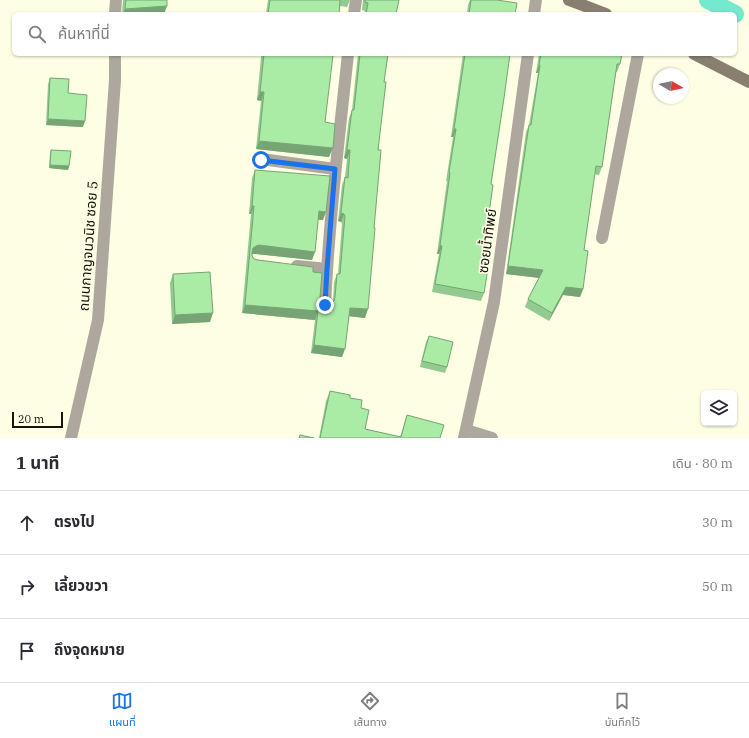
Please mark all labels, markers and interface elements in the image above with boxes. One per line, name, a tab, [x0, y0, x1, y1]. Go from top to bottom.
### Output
search box	[12, 12, 737, 56]
icon: search	[26, 23, 48, 45]
text: ค้นหาที่นี่	[58, 24, 110, 43]
north arrow	[653, 68, 689, 104]
route start	[252, 151, 270, 169]
street label: ถนนกาญจนวนิช ซอย 5	[74, 180, 102, 312]
street label: ซอยน้ำทิพย์	[473, 207, 500, 274]
route end	[316, 296, 334, 314]
map controls	[701, 390, 737, 426]
button: layers	[701, 390, 737, 426]
scale bar	[12, 410, 63, 429]
text: 20 m	[18, 412, 44, 426]
text: 1 นาที	[16, 452, 59, 474]
text: เดิน · 80 m	[672, 455, 733, 472]
icon: ahead	[16, 512, 38, 534]
text: ตรงไป	[54, 512, 95, 531]
text: 30 m	[702, 514, 733, 531]
icon: right	[16, 576, 38, 598]
text: เลี้ยวขวา	[54, 576, 108, 595]
text: 50 m	[702, 578, 733, 595]
icon: arrive	[16, 640, 38, 662]
text: ถึงจุดหมาย	[54, 640, 125, 659]
tab: แผนที่	[109, 690, 136, 731]
tab: เส้นทาง	[354, 690, 387, 731]
tab: บันทึกไว้	[605, 690, 640, 731]

